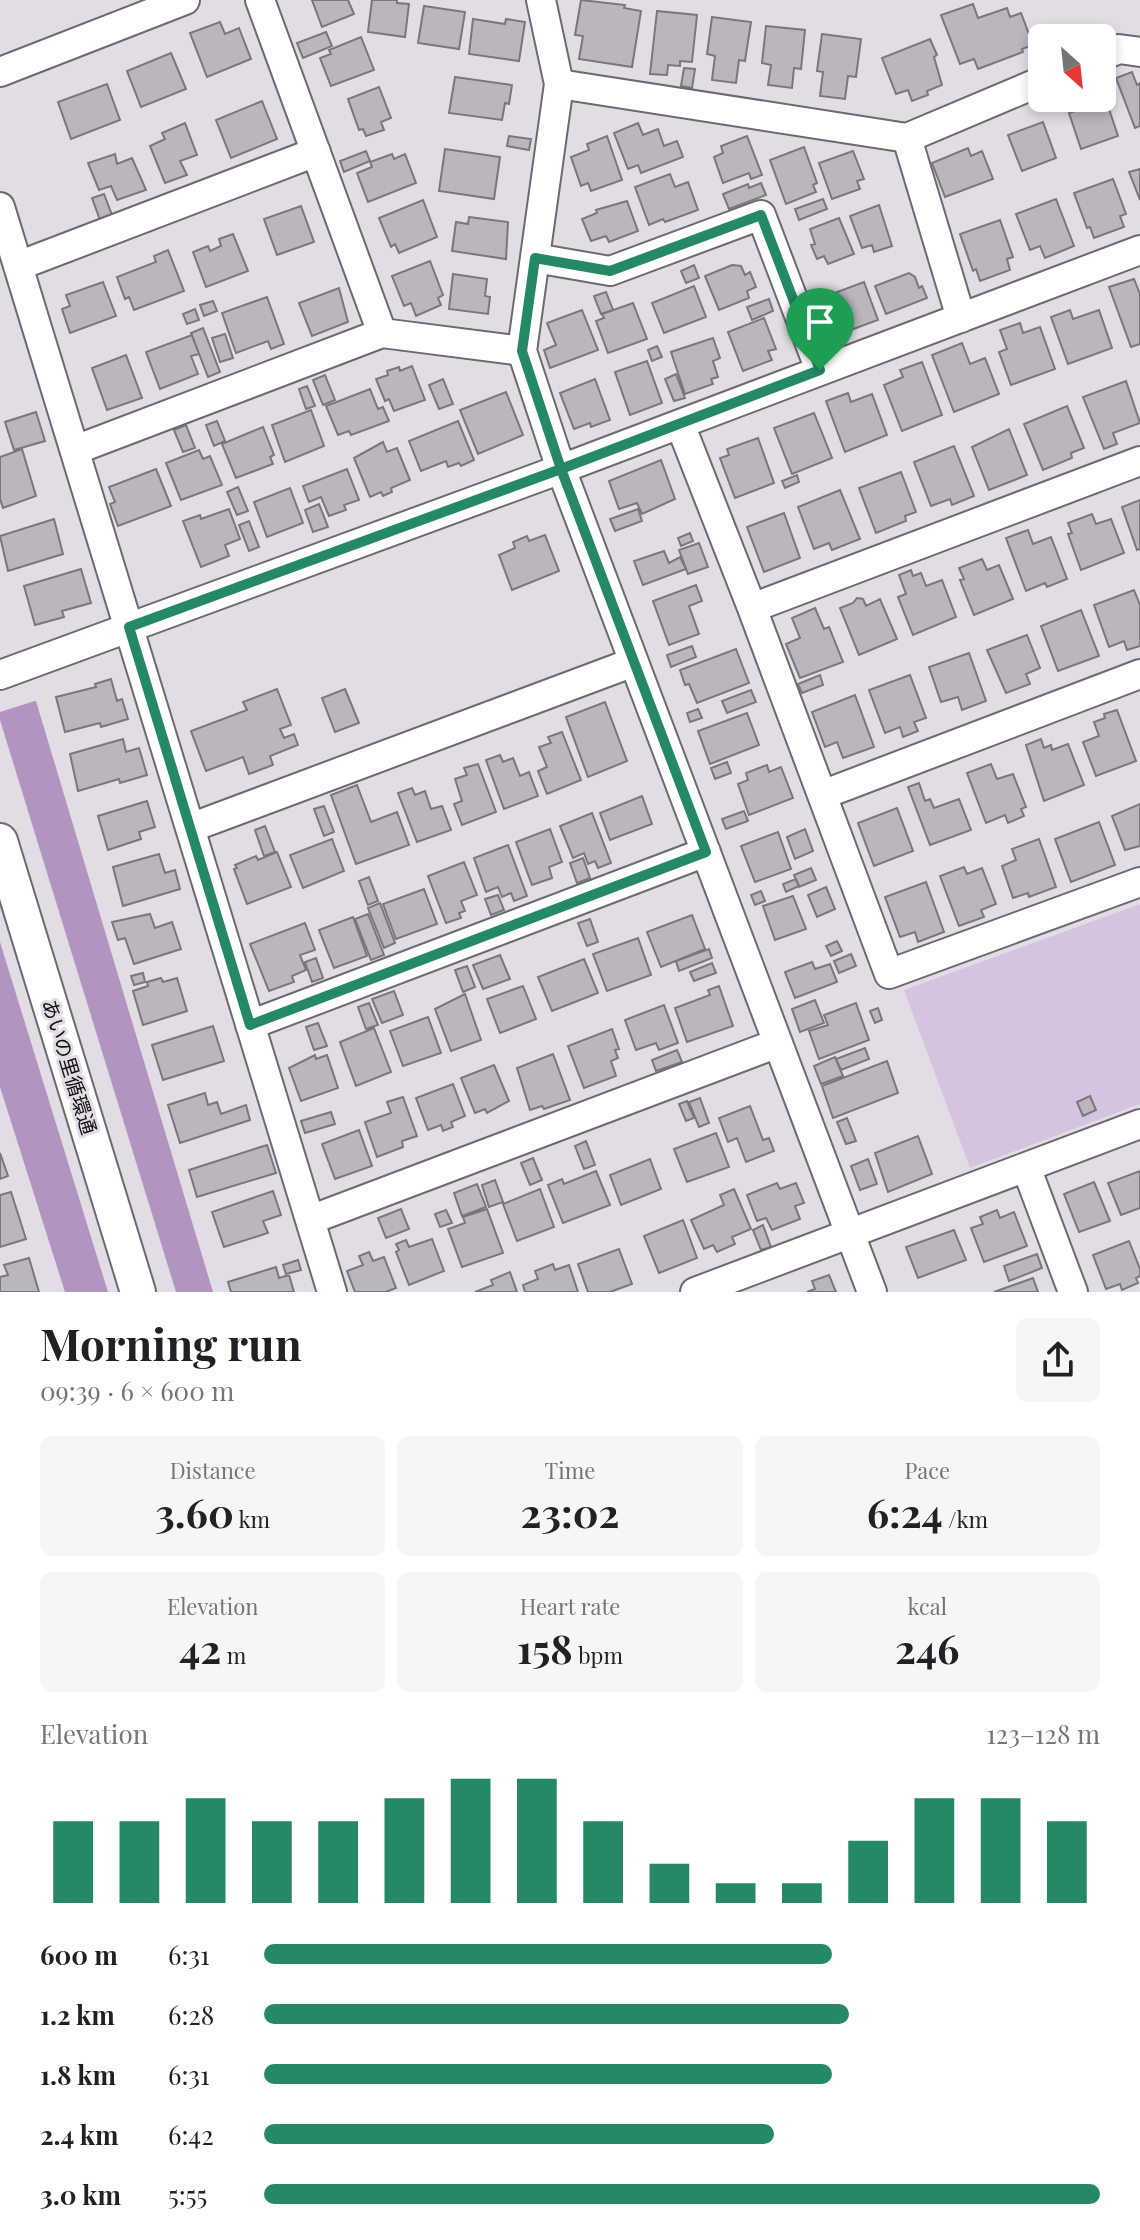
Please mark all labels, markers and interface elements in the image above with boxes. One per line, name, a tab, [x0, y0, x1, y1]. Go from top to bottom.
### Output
north arrow	[1028, 24, 1116, 112]
map controls	[1028, 24, 1116, 112]
pin	[786, 288, 854, 370]
icon: arrive	[798, 300, 842, 344]
street label: あいの里循環通	[37, 996, 104, 1137]
text: Morning run	[40, 1313, 302, 1372]
button: share	[1016, 1318, 1100, 1402]
text: 09:39 · 6 × 600 m	[40, 1373, 234, 1408]
text: Distance	[170, 1455, 256, 1485]
text: Time	[545, 1455, 595, 1485]
text: Pace	[905, 1455, 950, 1485]
text: 3.60	[155, 1485, 234, 1538]
text: 23:02	[521, 1485, 619, 1538]
text: 6:24	[867, 1485, 943, 1538]
text: km	[234, 1504, 270, 1534]
text: /km	[943, 1504, 988, 1534]
text: Elevation	[167, 1591, 258, 1621]
text: Heart rate	[520, 1591, 620, 1621]
text: kcal	[908, 1591, 947, 1621]
text: 42	[179, 1621, 221, 1674]
text: 158	[517, 1621, 573, 1674]
text: 246	[895, 1621, 960, 1674]
text: m	[221, 1640, 246, 1670]
text: bpm	[573, 1640, 623, 1670]
text: Elevation	[40, 1716, 148, 1751]
text: 123–128 m	[986, 1716, 1100, 1751]
text: 600 m	[40, 1937, 118, 1972]
text: 6:31	[168, 1937, 210, 1972]
text: 1.2 km	[40, 1997, 115, 2032]
text: 6:28	[168, 1997, 214, 2032]
text: 1.8 km	[40, 2057, 116, 2092]
text: 6:31	[168, 2057, 210, 2092]
text: 2.4 km	[40, 2117, 119, 2152]
text: 6:42	[168, 2117, 214, 2152]
text: 3.0 km	[40, 2177, 121, 2212]
text: 5:55	[168, 2177, 207, 2212]

